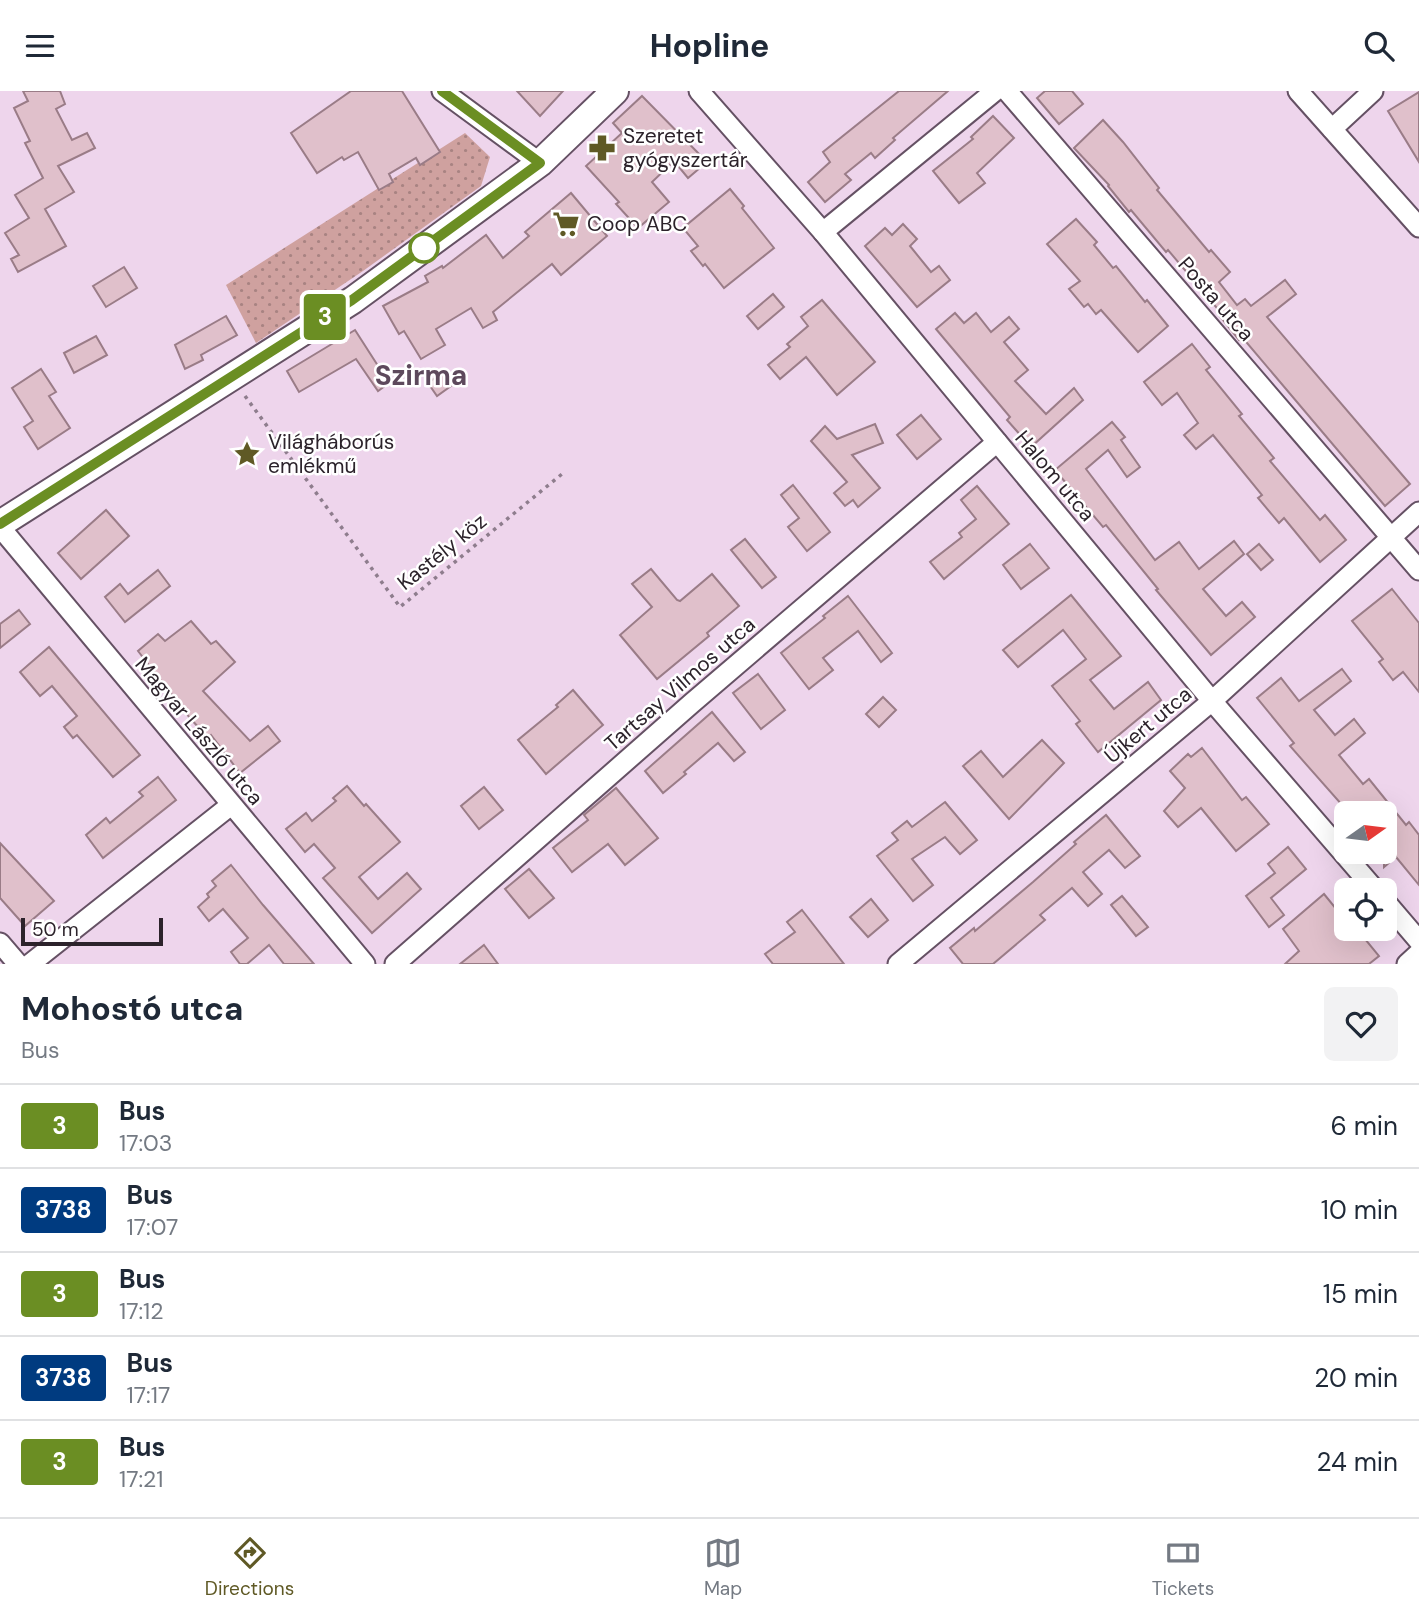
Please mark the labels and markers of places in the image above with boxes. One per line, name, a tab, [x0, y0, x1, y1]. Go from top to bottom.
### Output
place label: Szeretet gyógyszertár	[623, 122, 748, 174]
pharmacy icon: Szeretet gyógyszertár	[587, 133, 617, 163]
supermarket icon: Coop ABC	[551, 209, 581, 239]
place label: Coop ABC	[587, 210, 687, 238]
unlabelled marker	[409, 233, 439, 263]
place label: Világháborús emlékmű	[268, 428, 394, 480]
place icon: Világháborús emlékmű	[232, 439, 262, 469]

